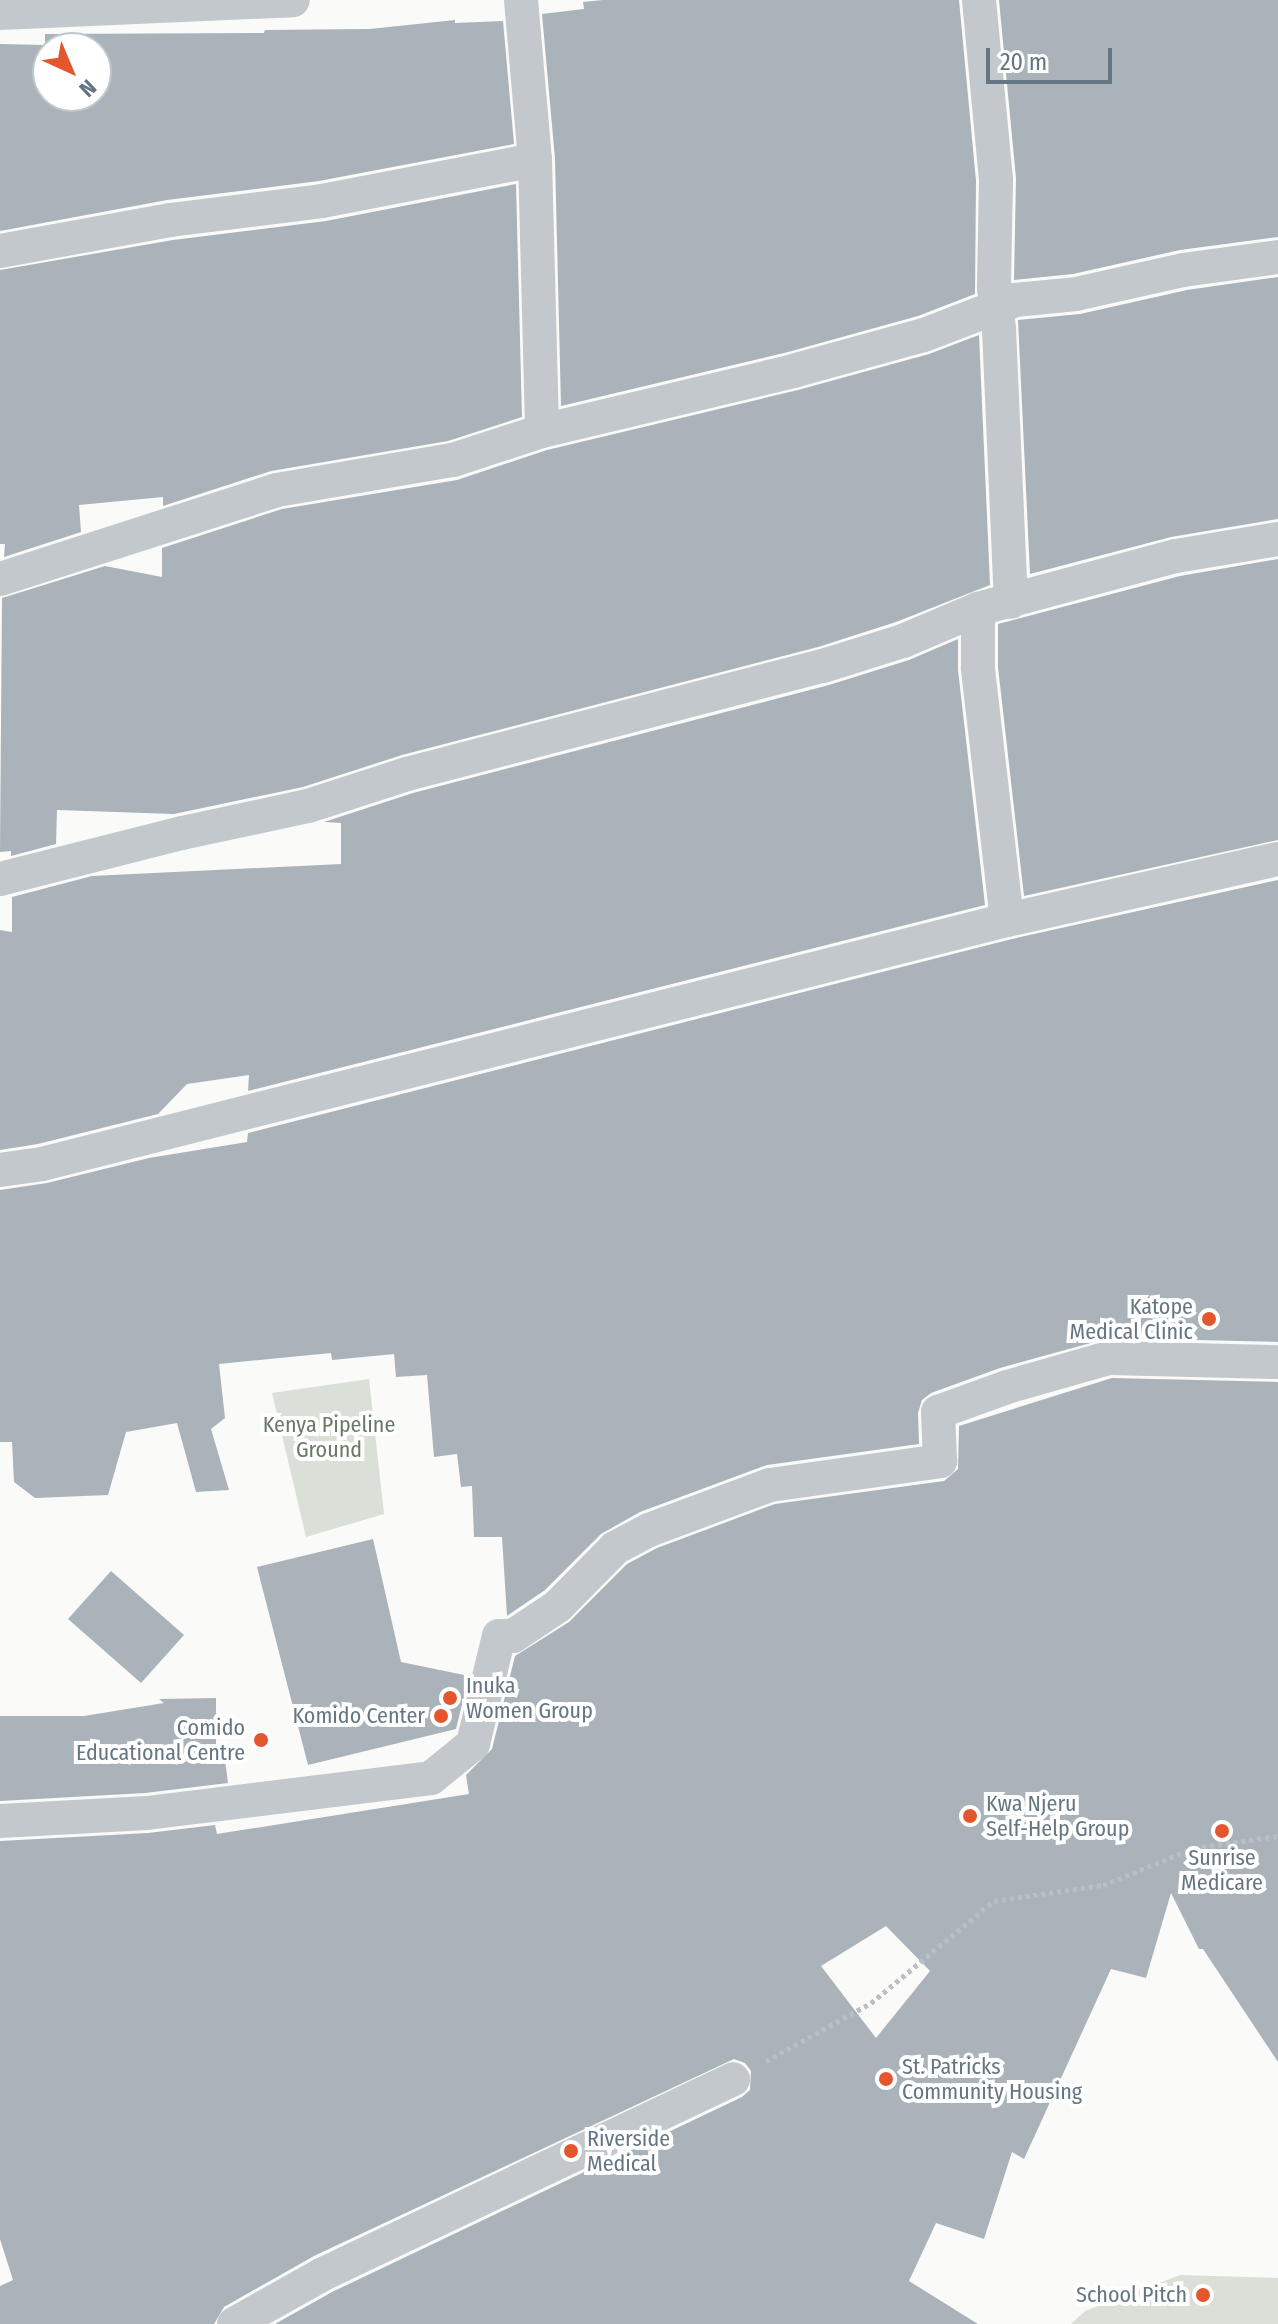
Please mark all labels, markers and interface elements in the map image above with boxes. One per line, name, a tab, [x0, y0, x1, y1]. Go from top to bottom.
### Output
north arrow	[32, 32, 112, 112]
scale bar	[990, 32, 1116, 82]
text: 20 m	[1000, 48, 1047, 76]
text: N	[74, 74, 102, 102]
place label: Katope Medical Clinic	[1070, 1293, 1193, 1344]
marker: Katope Medical Clinic	[1200, 1310, 1218, 1328]
park label: Kenya Pipeline Ground	[263, 1411, 395, 1462]
place label: Inuka Women Group	[466, 1672, 593, 1724]
marker: Inuka Women Group	[441, 1689, 459, 1707]
place label: Komido Center	[292, 1703, 425, 1729]
marker: Komido Center	[432, 1707, 450, 1725]
place label: Comido Educational Centre	[76, 1714, 245, 1766]
marker: Comido Educational Centre	[252, 1731, 270, 1749]
place label: Kwa Njeru Self-Help Group	[986, 1790, 1129, 1842]
marker: Kwa Njeru Self-Help Group	[961, 1807, 979, 1825]
marker: Sunrise Medicare	[1213, 1822, 1231, 1840]
place label: Sunrise Medicare	[1181, 1844, 1263, 1896]
place label: St. Patricks Community Housing	[902, 2053, 1082, 2104]
marker: St. Patricks Community Housing	[877, 2070, 895, 2088]
place label: Riverside Medical	[587, 2125, 670, 2176]
marker: Riverside Medical	[562, 2142, 580, 2160]
place label: School Pitch	[1076, 2282, 1187, 2308]
marker: School Pitch	[1194, 2286, 1212, 2304]

